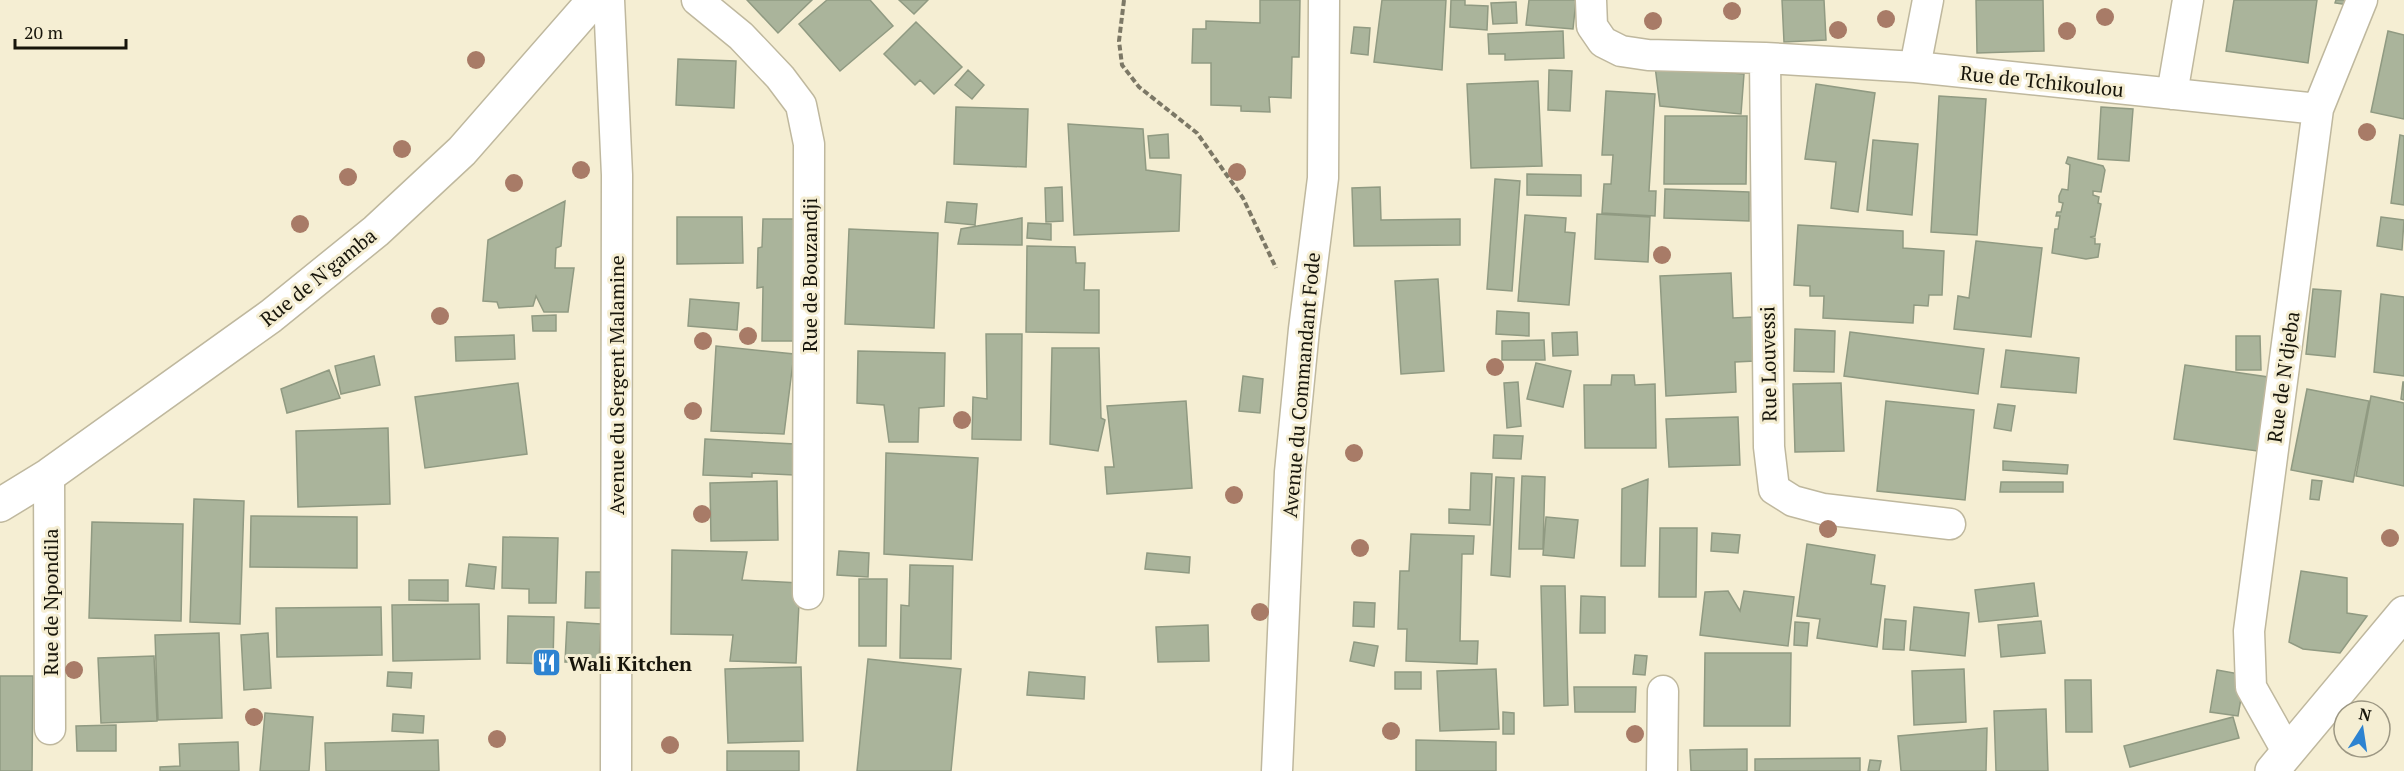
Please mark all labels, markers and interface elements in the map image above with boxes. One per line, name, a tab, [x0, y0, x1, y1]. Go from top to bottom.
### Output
scale bar	[15, 12, 126, 50]
text: 20 m	[24, 20, 64, 44]
street label: Rue de Tchikoulou	[1959, 59, 2125, 103]
street label: Rue de Bouzandji	[796, 198, 823, 352]
street label: Rue de N'gamba	[254, 222, 382, 332]
street label: Avenue du Commandant Fode	[1276, 251, 1326, 519]
street label: Avenue du Sergent Malamine	[603, 255, 630, 515]
street label: Rue Louvessi	[1753, 306, 1783, 422]
street label: Rue de N'djeba	[2260, 310, 2306, 444]
street label: Rue de Npondila	[37, 528, 64, 676]
restaurant icon: Wali Kitchen	[531, 647, 563, 679]
place label: Wali Kitchen	[568, 650, 692, 677]
north arrow	[2332, 699, 2392, 759]
text: N	[2357, 702, 2373, 726]

